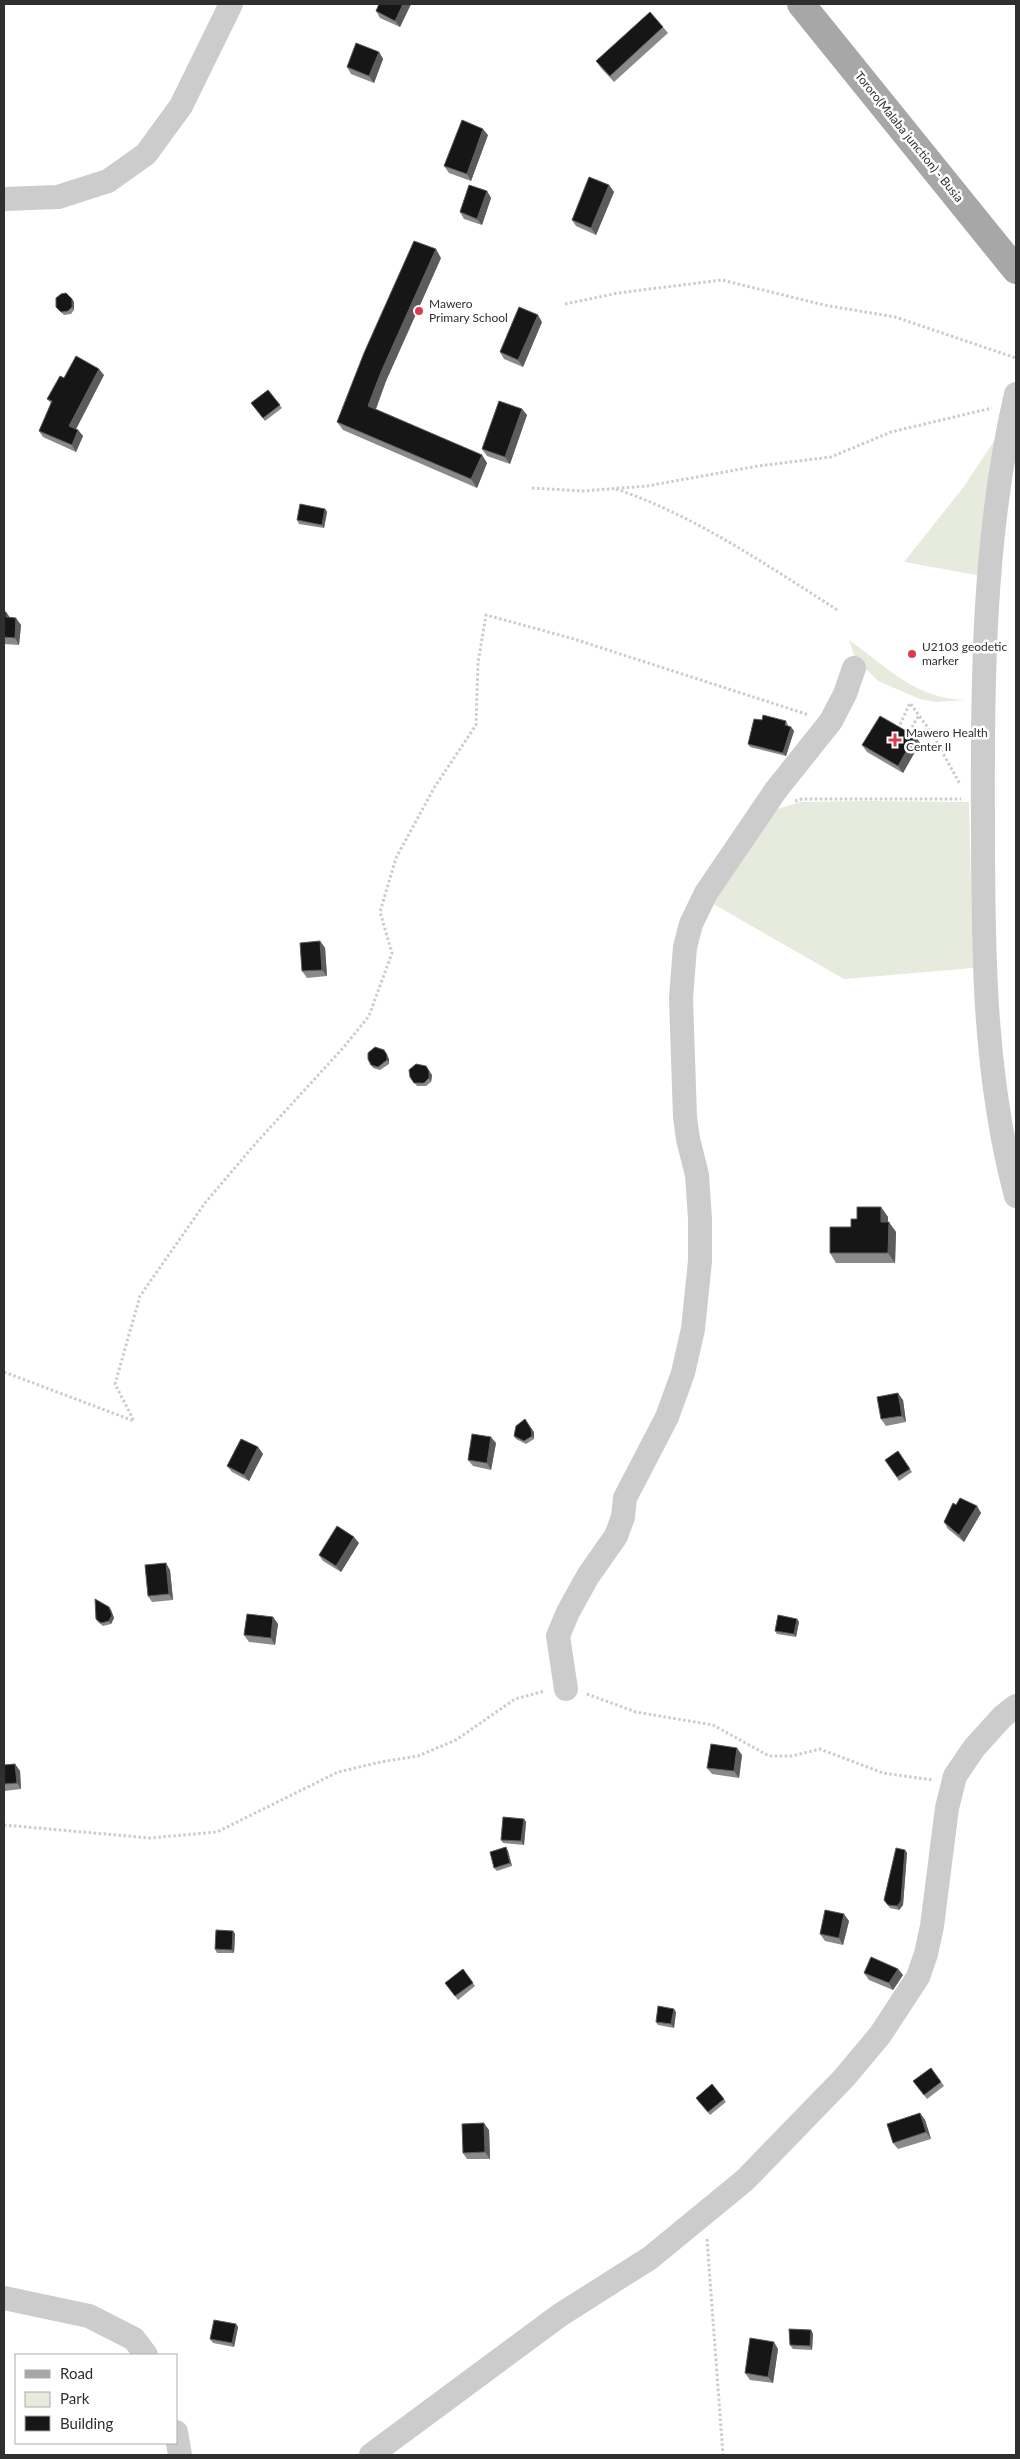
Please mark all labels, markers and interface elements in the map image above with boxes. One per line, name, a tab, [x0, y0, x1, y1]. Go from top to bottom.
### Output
street label: Tororo(Malaba junction) - Busia	[852, 68, 967, 205]
place label: Mawero Primary School	[429, 296, 508, 325]
marker: Mawero Primary School	[413, 305, 425, 317]
place label: U2103 geodetic marker	[922, 639, 1007, 668]
marker: U2103 geodetic marker	[906, 648, 918, 660]
place label: Mawero Health Center II	[906, 725, 988, 754]
marker: Mawero Health Center II	[888, 733, 902, 747]
legend	[15, 2354, 178, 2444]
text: Road	[60, 2364, 93, 2382]
text: Park	[60, 2389, 90, 2407]
text: Building	[60, 2414, 113, 2432]

